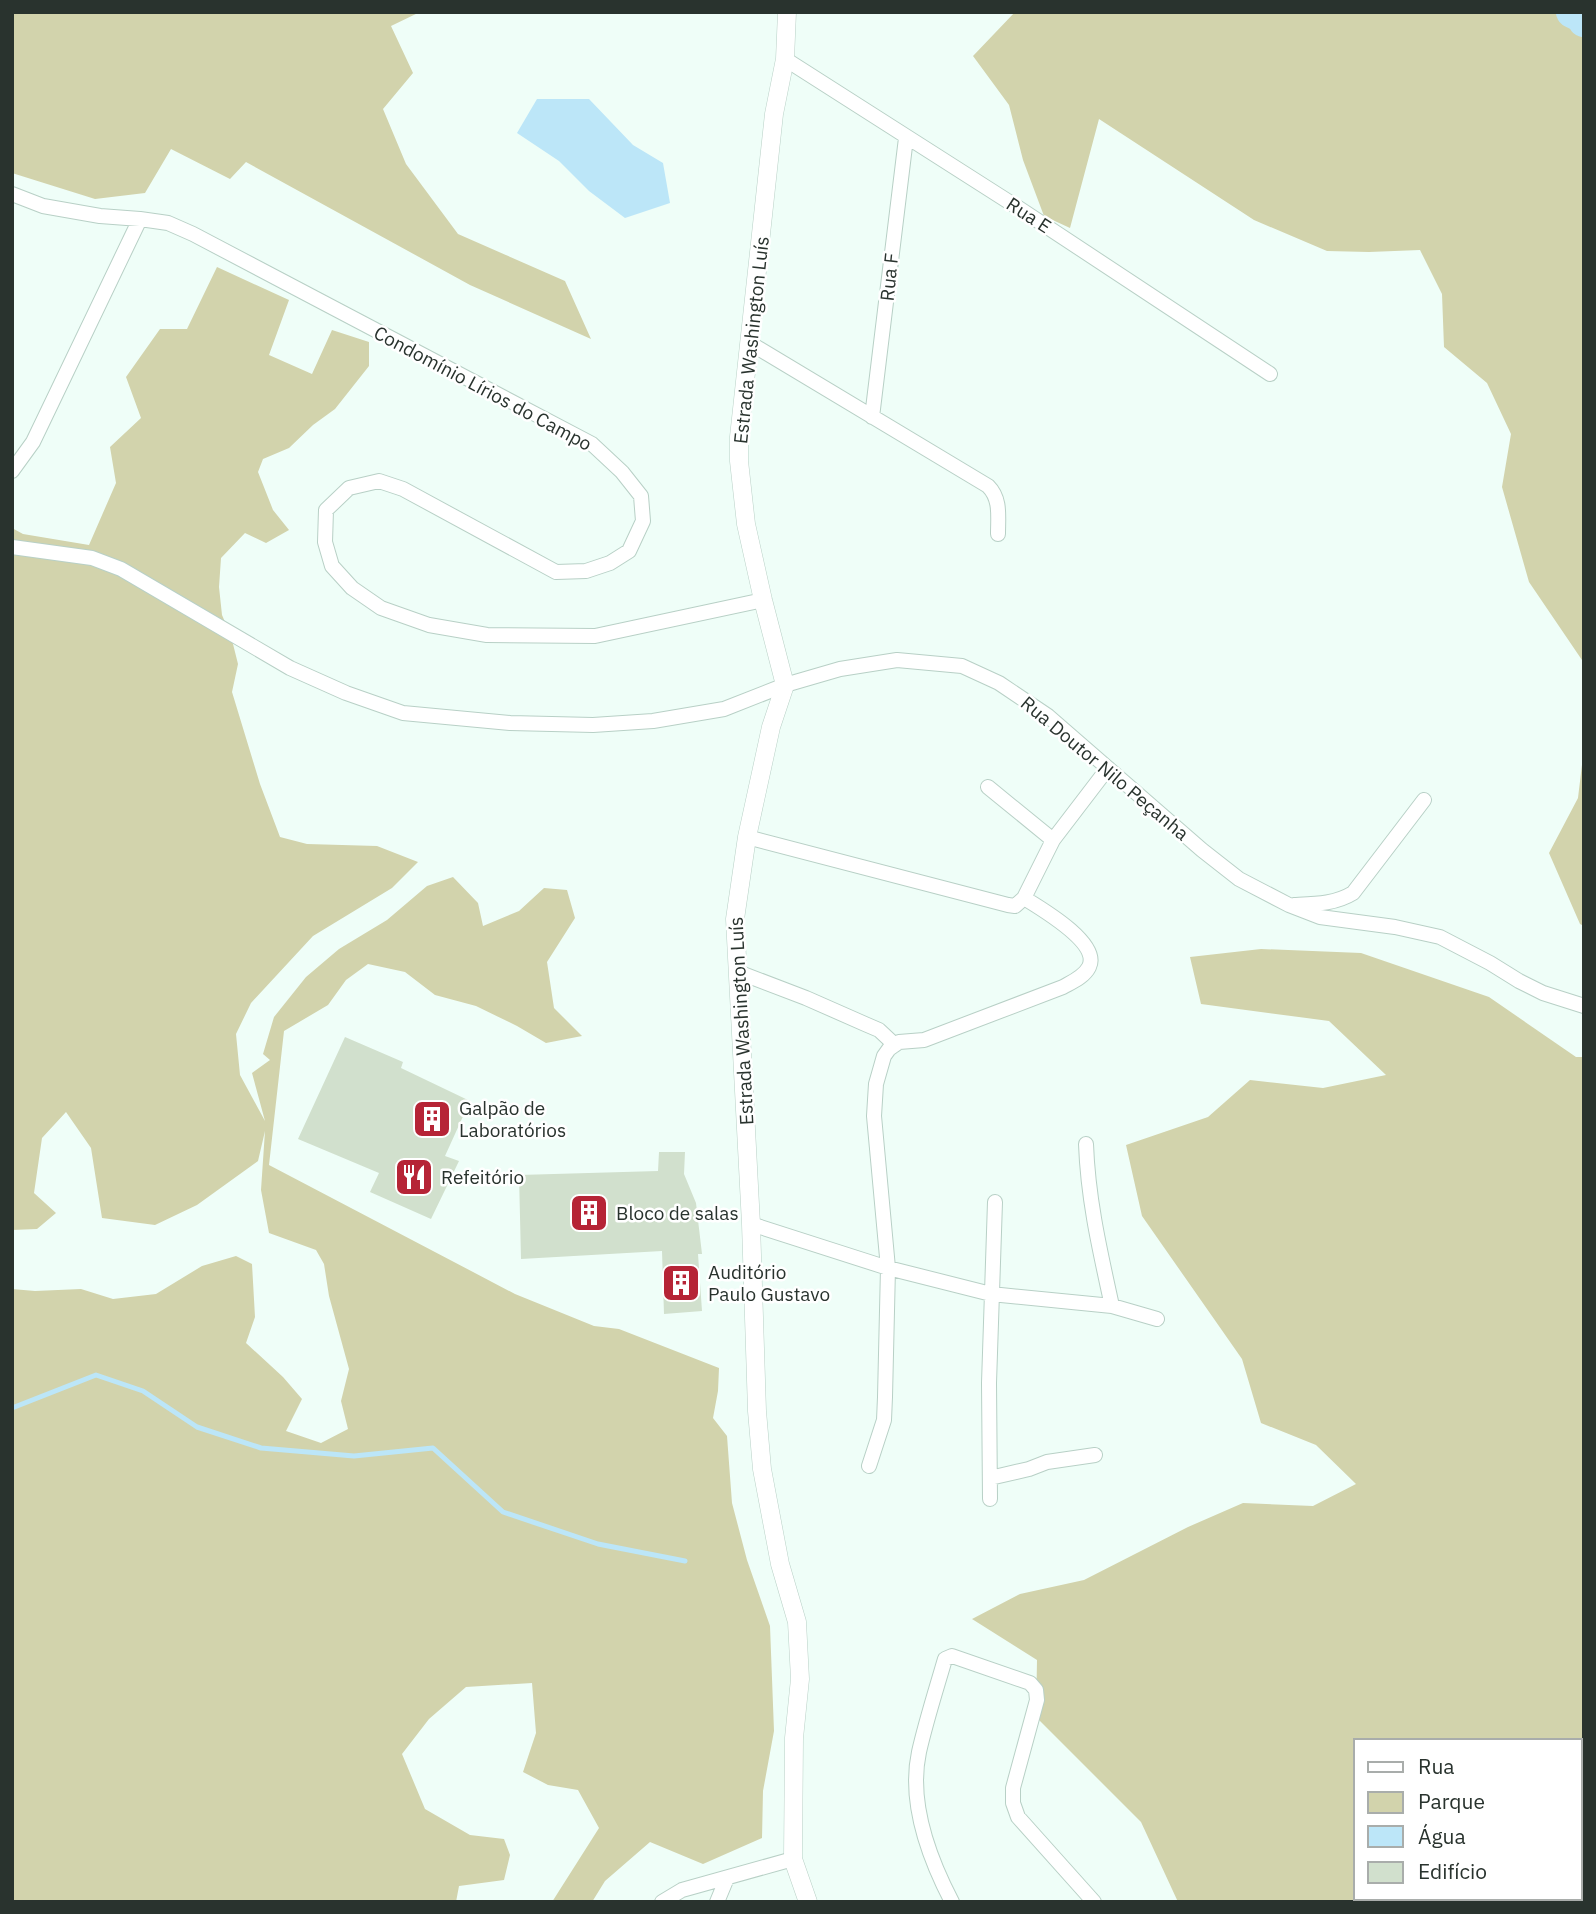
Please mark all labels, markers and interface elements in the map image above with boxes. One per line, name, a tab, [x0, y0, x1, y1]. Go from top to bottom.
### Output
street label: Rua E	[1002, 192, 1056, 238]
street label: Estrada Washington Luís	[728, 235, 774, 445]
street label: Rua F	[875, 252, 903, 302]
street label: Condomínio Lírios do Campo	[370, 320, 596, 456]
street label: Rua Doutor Nilo Peçanha	[1016, 691, 1194, 845]
street label: Estrada Washington Luís	[724, 916, 758, 1126]
place label: Galpão de Laboratórios	[459, 1096, 566, 1142]
building icon: Galpão de Laboratórios	[411, 1098, 453, 1140]
restaurant icon: Refeitório	[393, 1156, 435, 1198]
place label: Refeitório	[441, 1165, 524, 1189]
building icon: Bloco de salas	[568, 1192, 610, 1234]
place label: Bloco de salas	[616, 1201, 739, 1225]
place label: Auditório Paulo Gustavo	[708, 1260, 830, 1306]
building icon: Auditório Paulo Gustavo	[660, 1262, 702, 1304]
legend	[1354, 1739, 1582, 1900]
text: Rua	[1418, 1752, 1455, 1780]
text: Parque	[1418, 1787, 1485, 1815]
text: Água	[1418, 1822, 1466, 1850]
text: Edifício	[1418, 1857, 1487, 1885]

